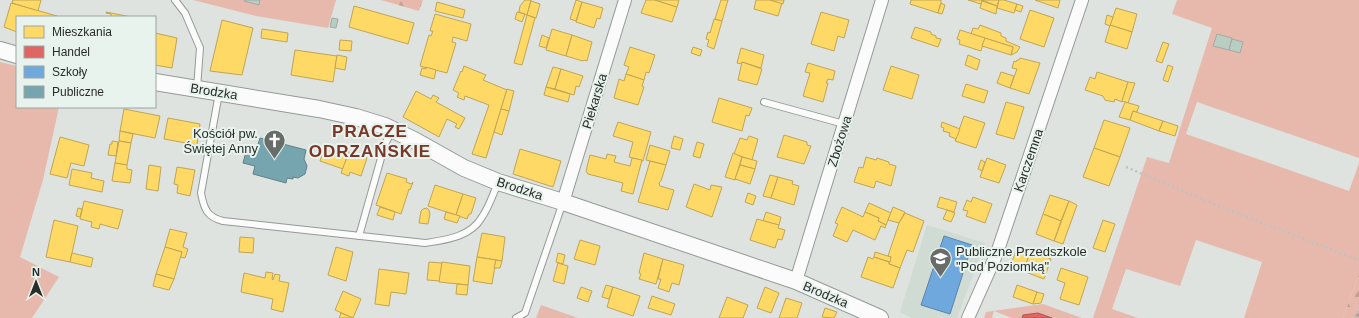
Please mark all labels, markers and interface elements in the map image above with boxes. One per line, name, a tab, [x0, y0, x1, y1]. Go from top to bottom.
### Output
legend	[16, 16, 156, 108]
text: Mieszkania	[52, 25, 112, 39]
text: Handel	[52, 45, 90, 59]
text: Szkoły	[52, 65, 87, 79]
street label: Piekarska	[579, 71, 610, 131]
street label: Brodzka	[189, 80, 239, 103]
text: Publiczne	[52, 85, 104, 99]
street label: Zbożowa	[825, 113, 855, 169]
district label: PRACZE ODRZAŃSKIE	[309, 122, 431, 161]
place label: Kościół pw. Świętej Anny	[184, 126, 258, 156]
street label: Karczemna	[1011, 126, 1047, 194]
church icon: Kościół pw. Świętej Anny	[261, 127, 287, 160]
street label: Brodzka	[495, 174, 546, 203]
place label: Publiczne Przedszkole "Pod Poziomką"	[956, 244, 1087, 274]
school or university icon: Publiczne Przedszkole "Pod Poziomką"	[928, 245, 954, 278]
north arrow	[16, 262, 56, 302]
text: N	[32, 266, 40, 278]
street label: Brodzka	[801, 278, 851, 311]

